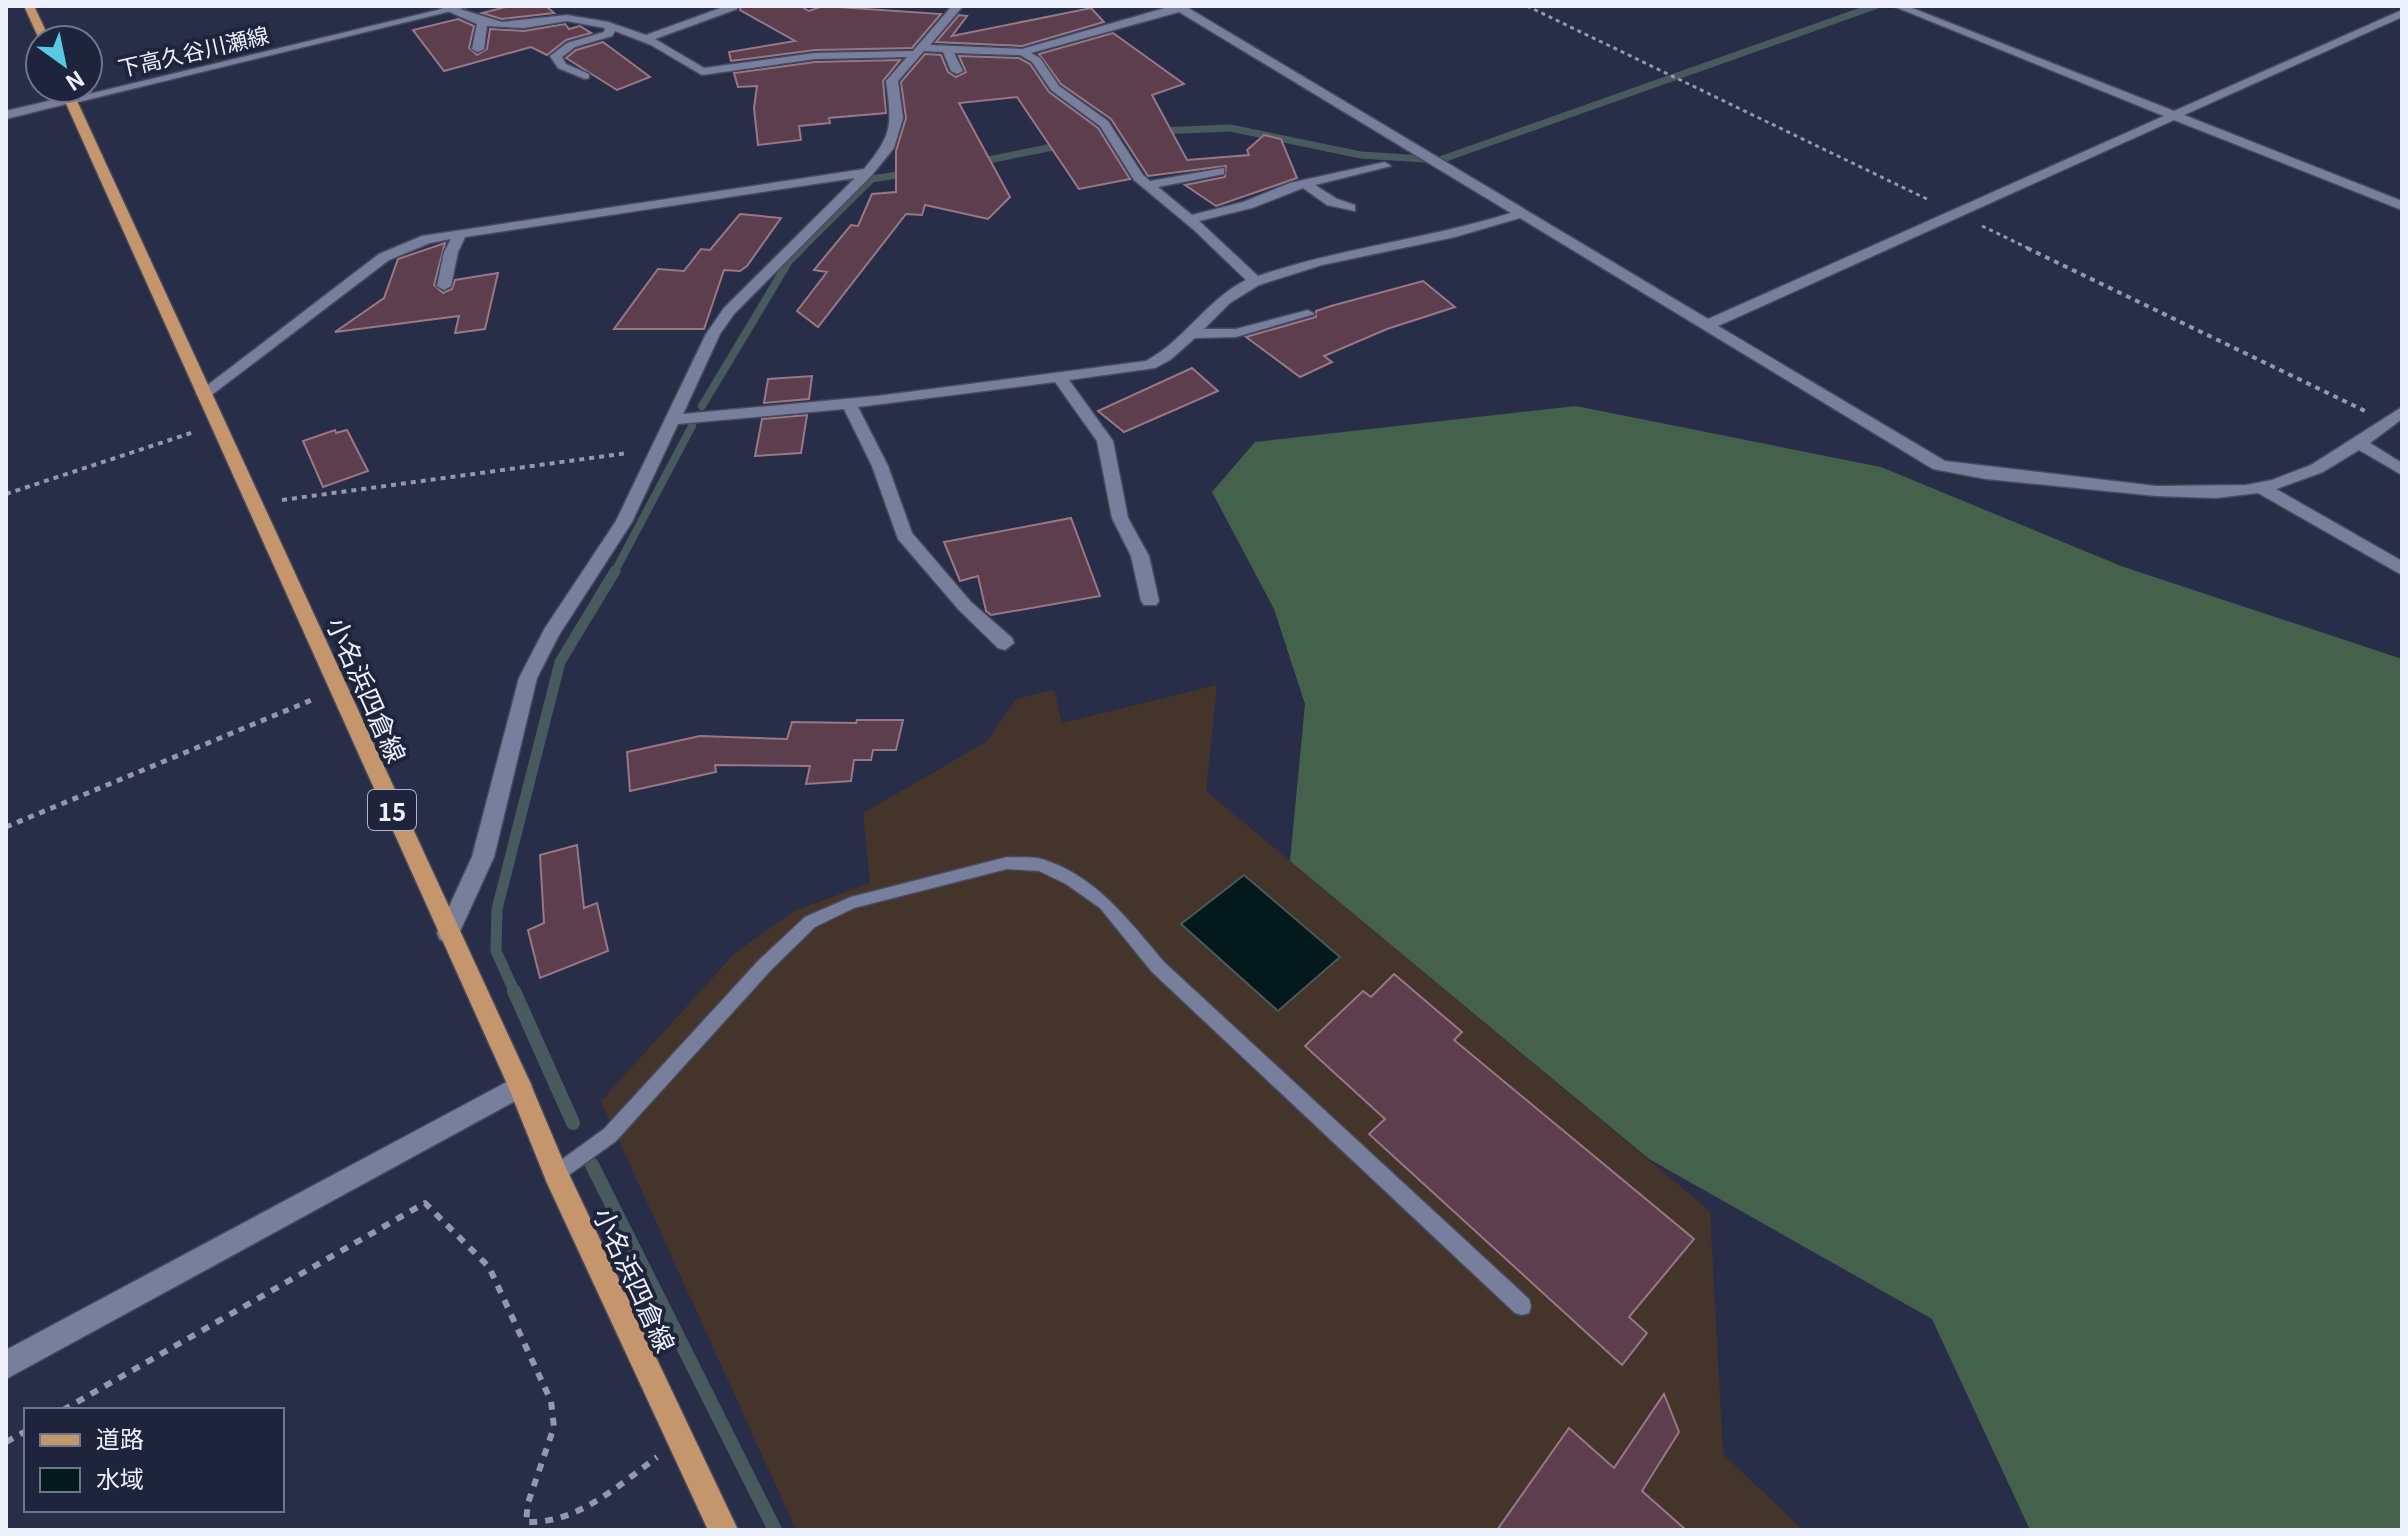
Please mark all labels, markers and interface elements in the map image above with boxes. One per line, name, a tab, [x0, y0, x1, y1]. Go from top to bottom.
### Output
street label: 下高久谷川瀬線	[114, 17, 272, 83]
north arrow	[24, 24, 104, 104]
text: N	[60, 65, 92, 100]
street label: 小名浜四倉線	[319, 610, 417, 768]
road number: 15	[368, 790, 416, 830]
street label: 小名浜四倉線	[586, 1200, 686, 1358]
legend	[24, 1408, 284, 1512]
text: 道路	[96, 1420, 144, 1455]
text: 水域	[96, 1460, 144, 1495]

